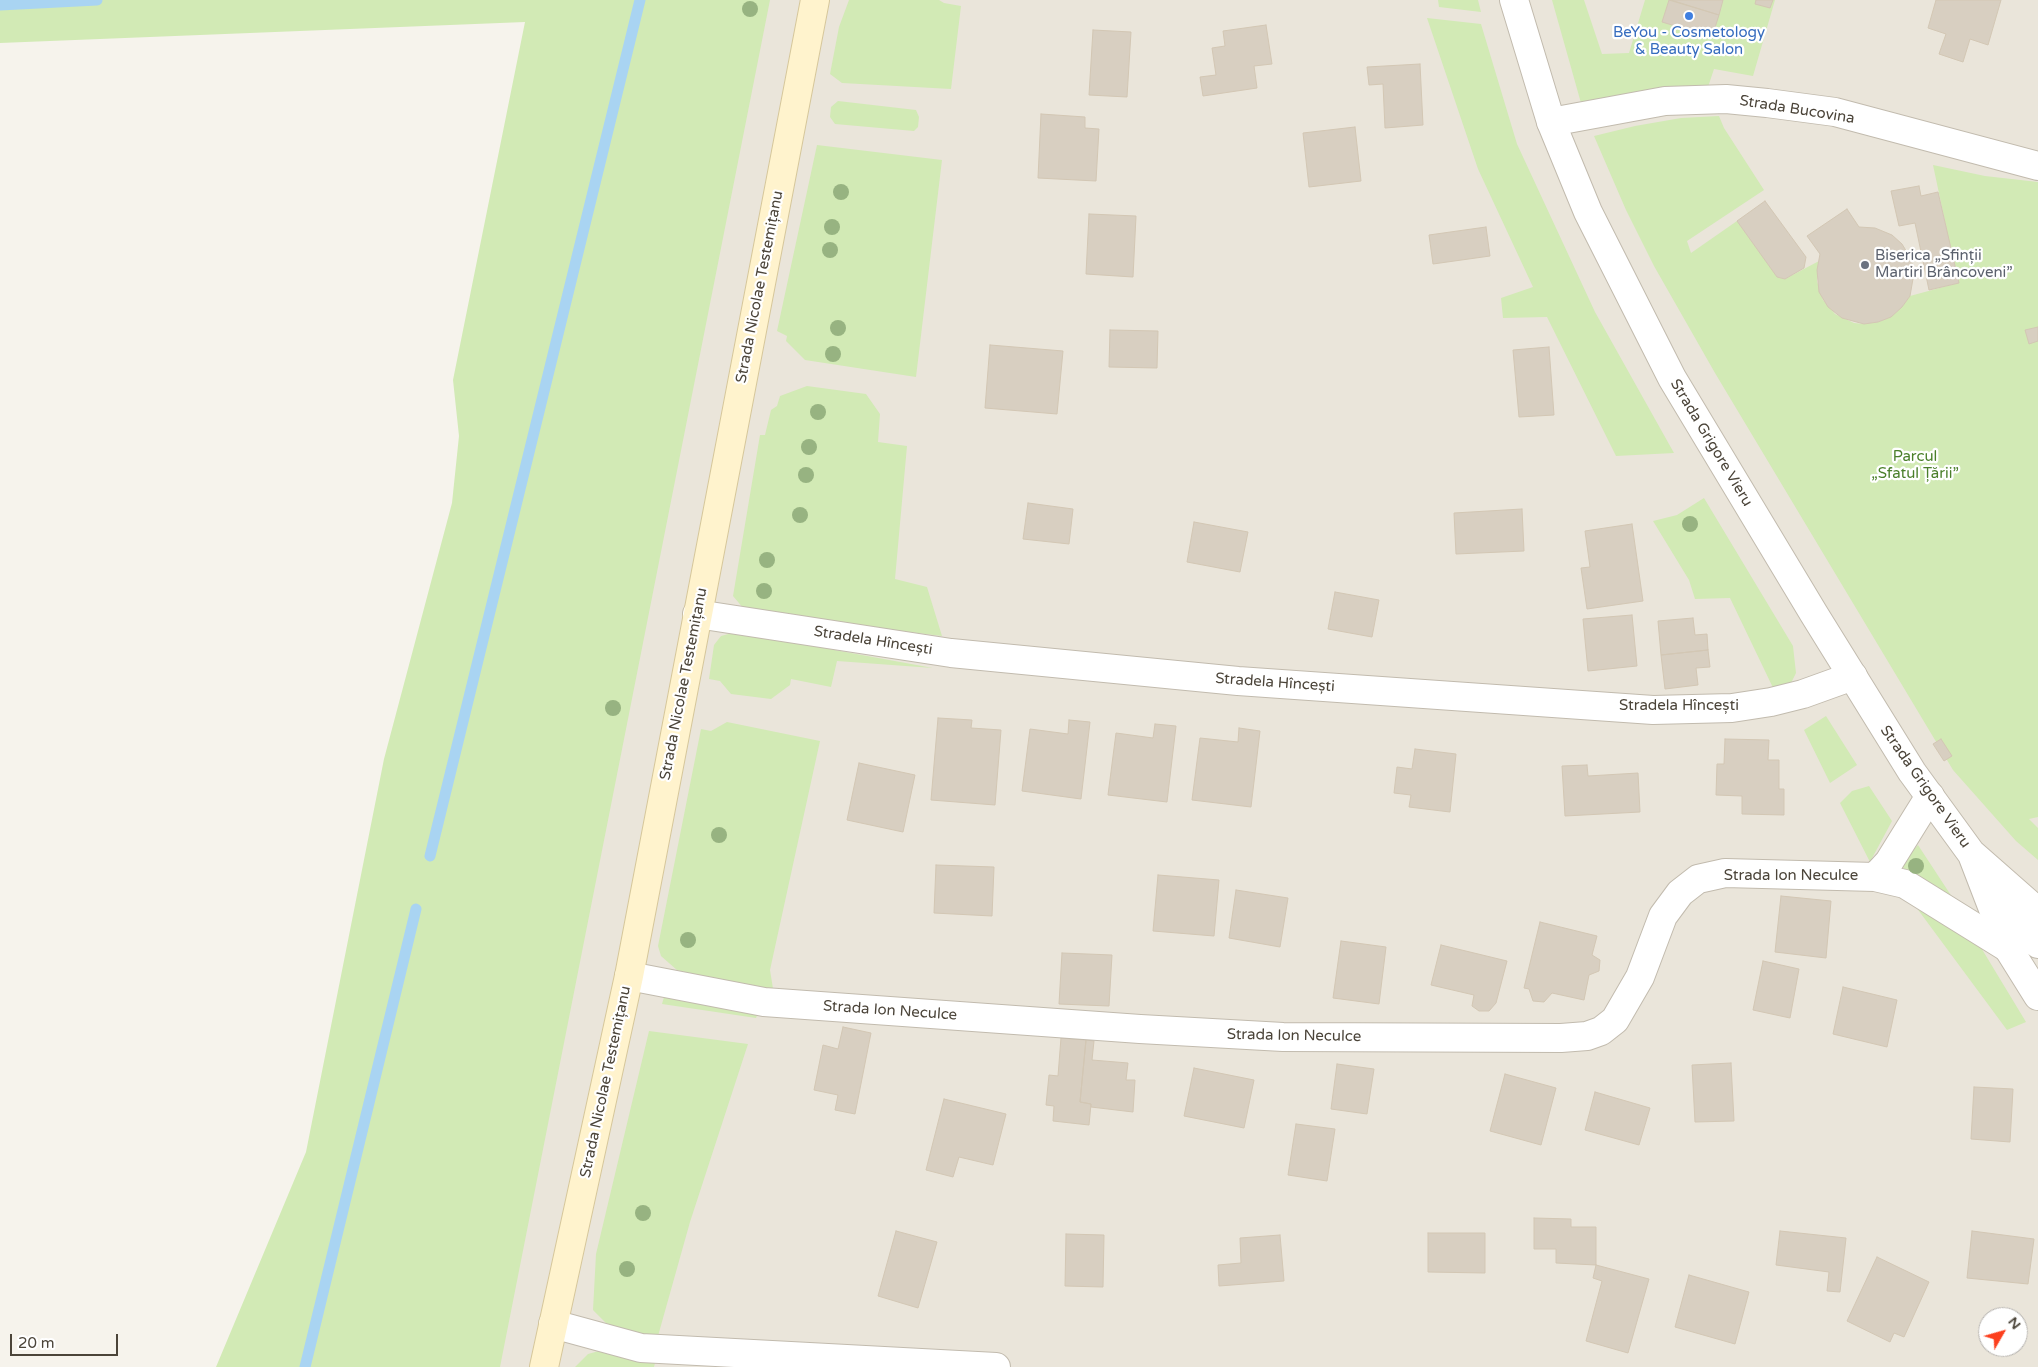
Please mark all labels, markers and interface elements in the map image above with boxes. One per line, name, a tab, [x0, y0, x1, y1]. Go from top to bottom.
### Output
marker: BeYou - Cosmetology & Beauty Salon	[1683, 10, 1695, 22]
place label: BeYou - Cosmetology & Beauty Salon	[1613, 24, 1765, 59]
street label: Strada Bucovina	[1738, 92, 1856, 128]
street label: Strada Nicolae Testemițanu	[732, 189, 788, 385]
place label: Biserica „Sfinții Martiri Brâncoveni”	[1875, 247, 2013, 282]
marker: Biserica „Sfinții Martiri Brâncoveni”	[1859, 259, 1871, 271]
street label: Strada Grigore Vieru	[1666, 376, 1756, 510]
park label: Parcul „Sfatul Țării”	[1871, 448, 1959, 483]
street label: Strada Nicolae Testemițanu	[656, 586, 712, 782]
street label: Stradela Hîncești	[812, 623, 934, 659]
street label: Stradela Hîncești	[1215, 670, 1335, 696]
street label: Stradela Hîncești	[1619, 697, 1739, 715]
street label: Strada Grigore Vieru	[1876, 722, 1974, 852]
street label: Strada Ion Neculce	[1724, 867, 1858, 885]
street label: Strada Nicolae Testemițanu	[577, 984, 635, 1180]
street label: Strada Ion Neculce	[822, 997, 958, 1025]
street label: Strada Ion Neculce	[1227, 1026, 1361, 1046]
north arrow	[1978, 1307, 2028, 1357]
text: N	[2004, 1313, 2025, 1333]
scale bar	[12, 1324, 120, 1356]
text: 20 m	[18, 1334, 55, 1352]

